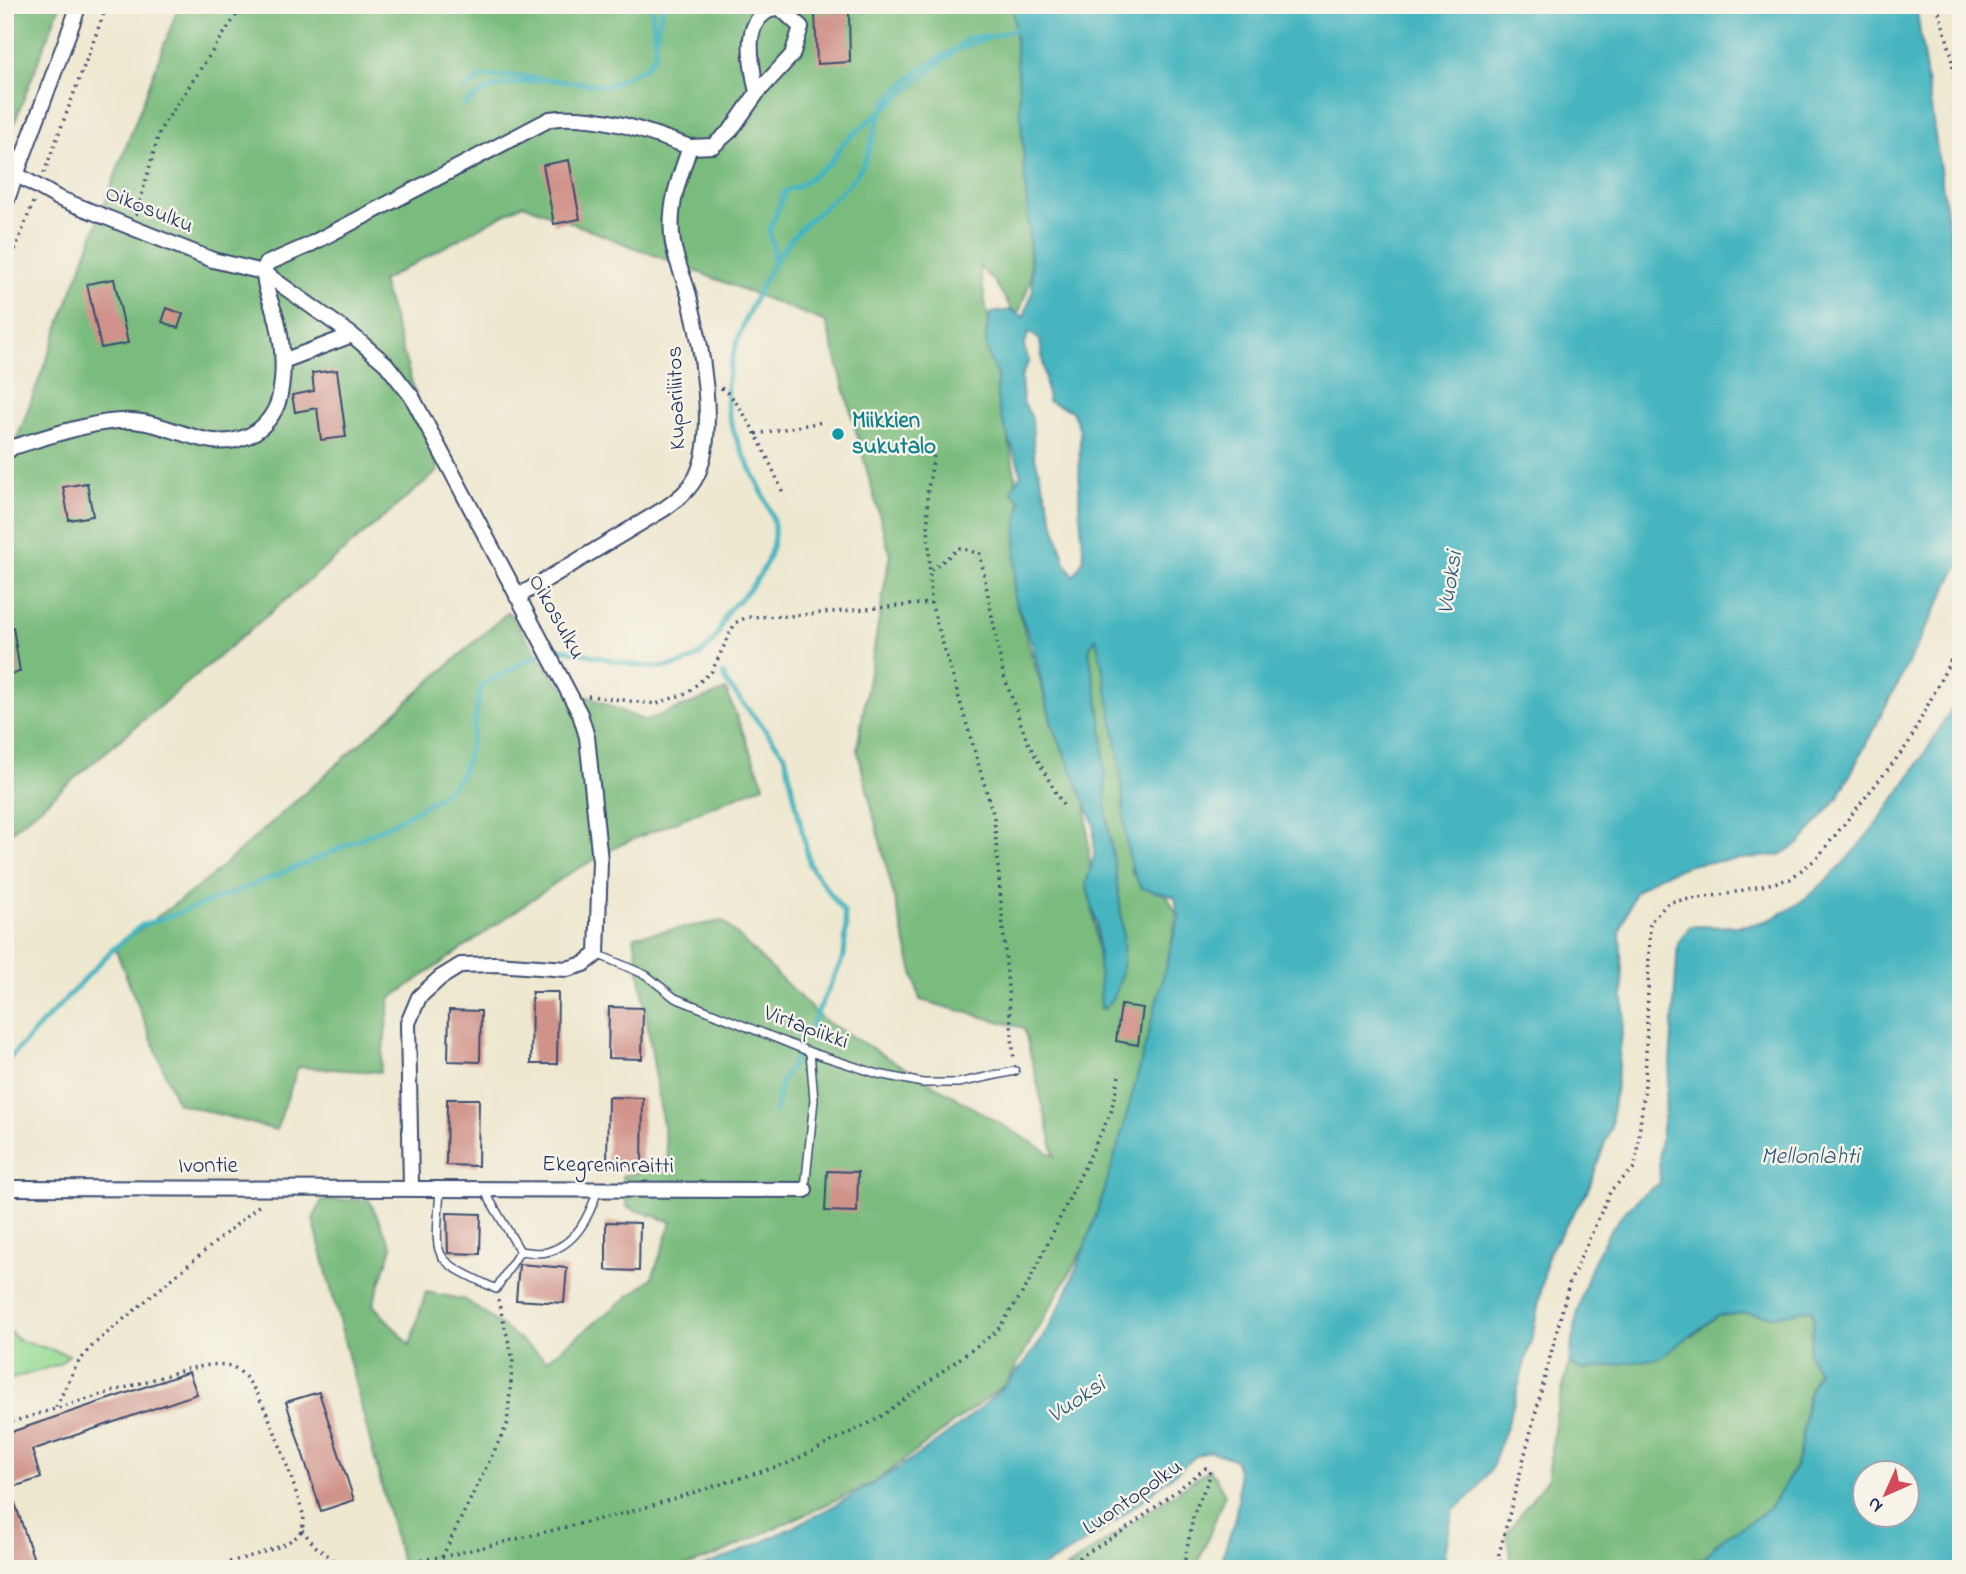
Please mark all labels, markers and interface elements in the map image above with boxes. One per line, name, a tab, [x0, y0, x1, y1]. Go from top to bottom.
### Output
street label: Oikosulku	[100, 177, 198, 243]
street label: Kupariliitos	[659, 345, 695, 451]
place label: Miikkien sukutalo	[852, 405, 936, 464]
marker: Miikkien sukutalo	[830, 426, 846, 442]
water label: Vuoksi	[1429, 546, 1474, 617]
street label: Oikosulku	[519, 568, 593, 666]
street label: Virtapiikki	[758, 997, 853, 1059]
water label: Mellonlahti	[1761, 1140, 1862, 1175]
street label: Ekegreninraitti	[542, 1148, 674, 1185]
street label: Ivontie	[178, 1150, 239, 1183]
water label: Vuoksi	[1041, 1367, 1115, 1433]
street label: Luontopolku	[1076, 1451, 1190, 1545]
north arrow	[1850, 1458, 1920, 1528]
text: N	[1862, 1490, 1890, 1518]

